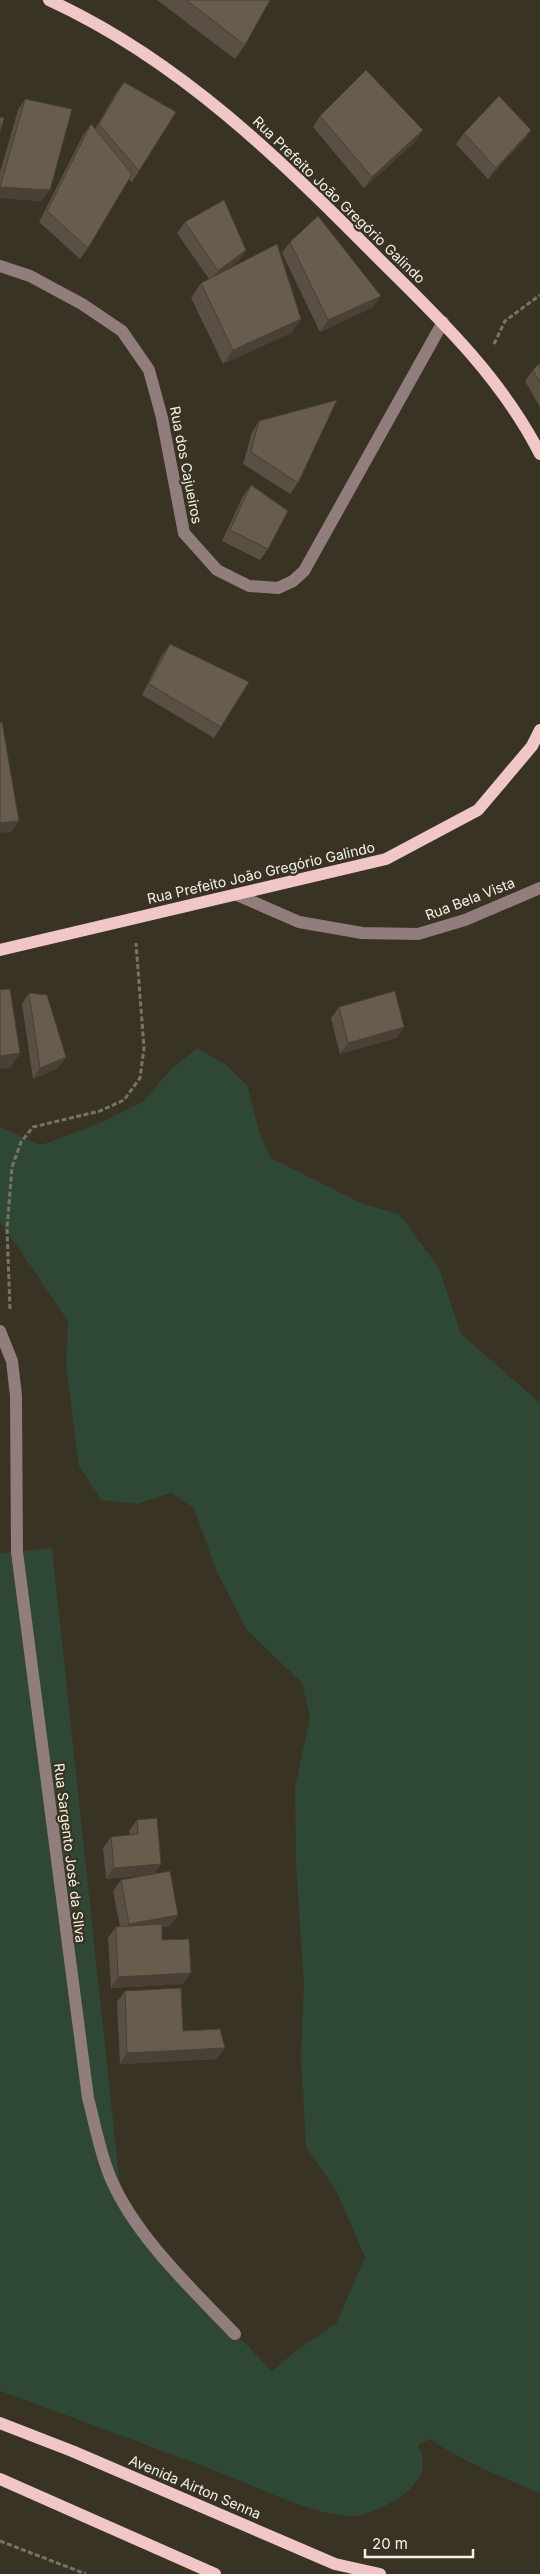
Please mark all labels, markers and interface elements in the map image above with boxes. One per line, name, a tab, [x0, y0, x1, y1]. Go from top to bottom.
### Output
street label: Rua Prefeito João Gregório Galindo	[250, 113, 429, 287]
street label: Rua dos Cajueiros	[167, 405, 206, 525]
street label: Rua Prefeito João Gregório Galindo	[145, 838, 376, 907]
street label: Rua Bela Vista	[423, 874, 517, 923]
street label: Rua Sargento José da SIlva	[51, 1762, 90, 1944]
street label: Avenida Airton Senna	[127, 2451, 264, 2522]
scale bar	[365, 2526, 472, 2558]
text: 20 m	[372, 2534, 408, 2553]

